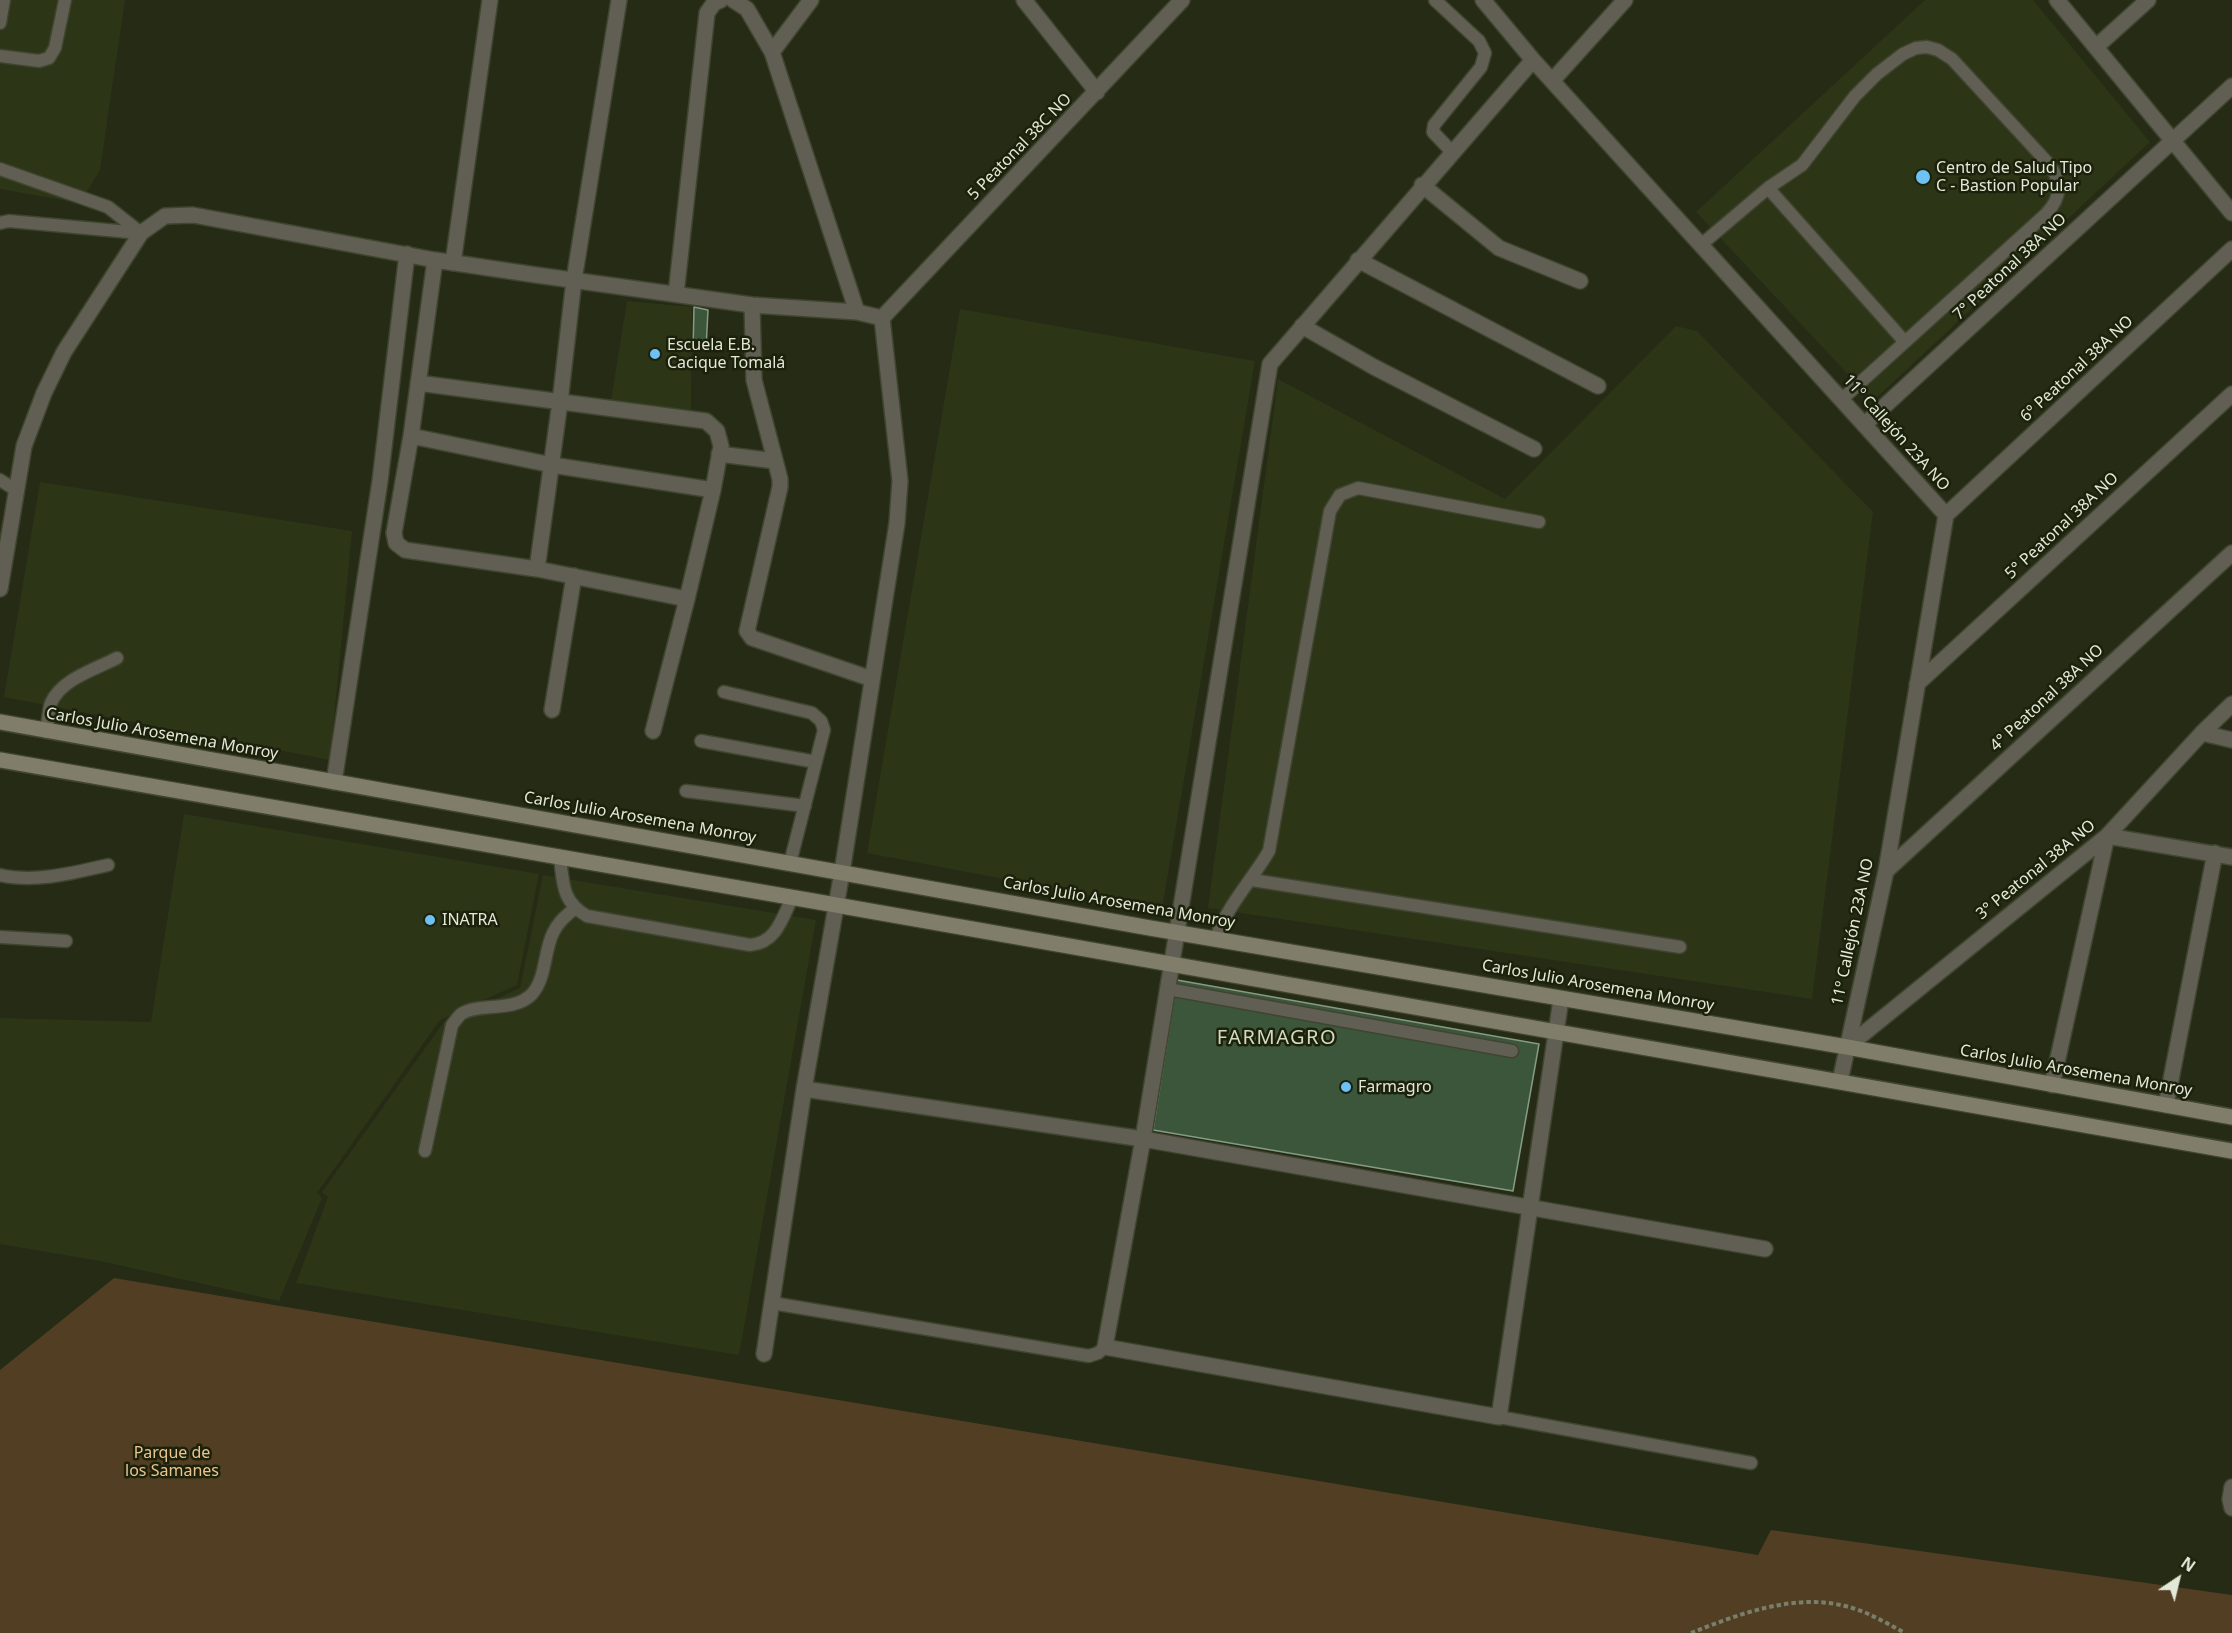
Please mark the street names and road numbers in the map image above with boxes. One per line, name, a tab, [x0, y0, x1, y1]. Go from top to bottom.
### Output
street label: 5 Peatonal 38C NO	[964, 90, 1076, 204]
street label: 7° Peatonal 38A NO	[1949, 210, 2071, 324]
street label: 6º Peatonal 38A NO	[2017, 312, 2137, 426]
street label: 11º Callejón 23A NO	[1839, 371, 1953, 495]
street label: 5° Peatonal 38A NO	[2001, 469, 2123, 583]
street label: 4° Peatonal 38A NO	[1986, 641, 2108, 755]
street label: Carlos Julio Arosemena Monroy	[44, 704, 280, 764]
street label: Carlos Julio Arosemena Monroy	[522, 788, 758, 848]
street label: 3° Peatonal 38A NO	[1973, 816, 2099, 924]
street label: 11º Callejón 23A NO	[1828, 857, 1878, 1007]
street label: Carlos Julio Arosemena Monroy	[1001, 873, 1237, 933]
street label: Carlos Julio Arosemena Monroy	[1480, 956, 1716, 1016]
street label: Carlos Julio Arosemena Monroy	[1958, 1041, 2194, 1101]

